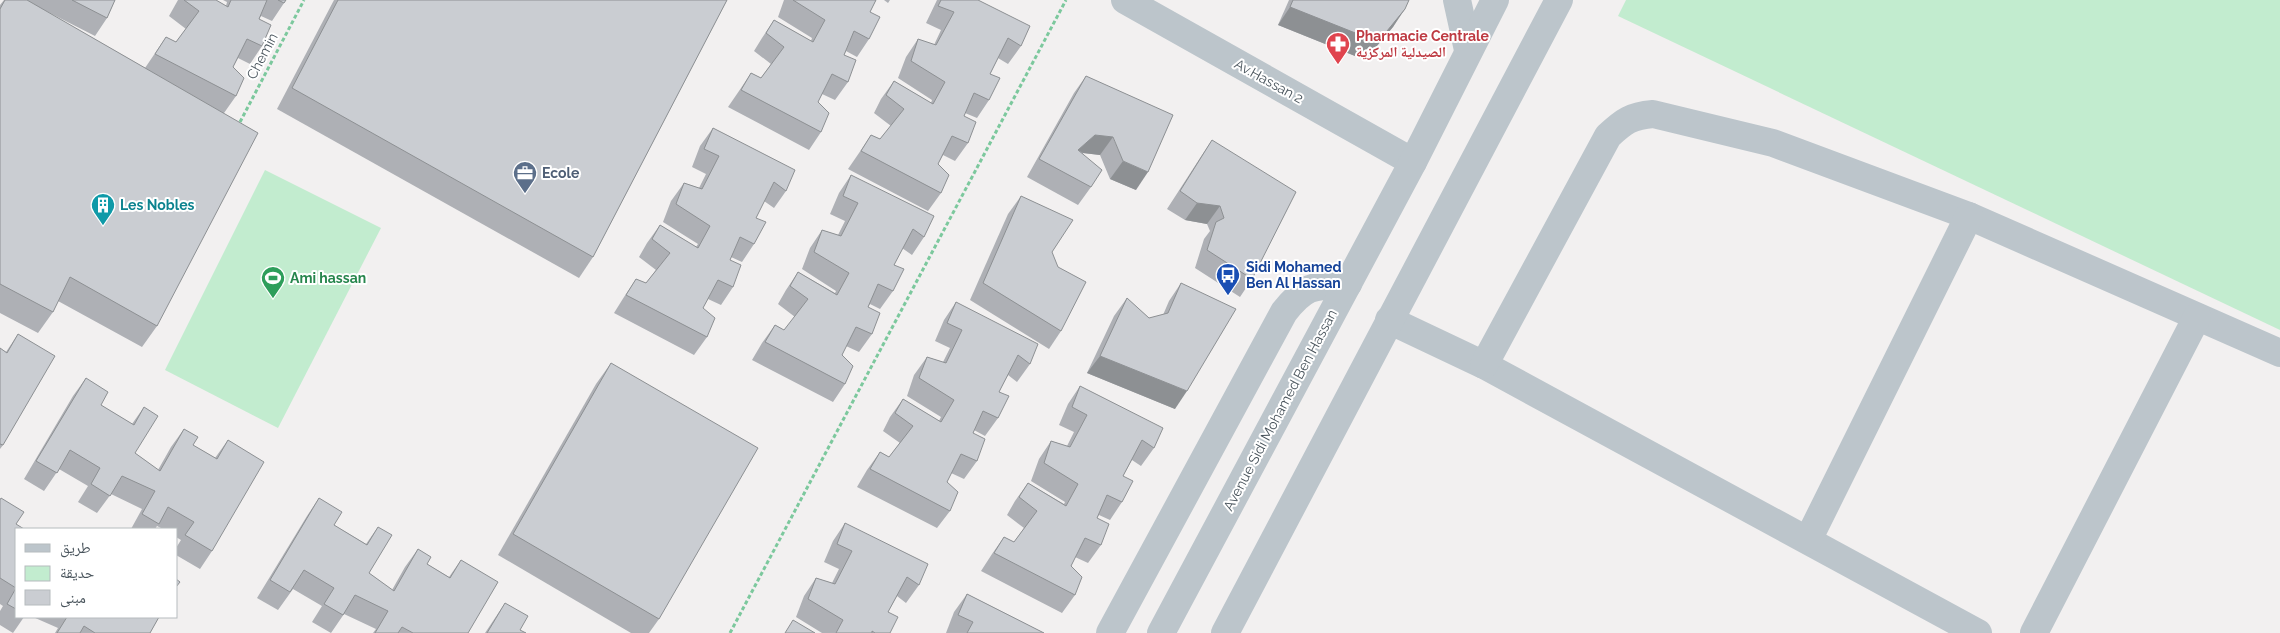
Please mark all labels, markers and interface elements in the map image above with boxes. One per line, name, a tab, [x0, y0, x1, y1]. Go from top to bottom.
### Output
place label: Pharmacie Centrale الصيدلية المركزية	[1356, 28, 1490, 60]
street label: Chemin	[243, 30, 281, 82]
pharmacy icon: Pharmacie Centrale الصيدلية المركزية	[1325, 31, 1351, 65]
street label: Av.Hassan 2	[1232, 56, 1306, 106]
office icon: Ecole	[512, 160, 538, 194]
place label: Ecole	[542, 165, 580, 181]
building icon: Les Nobles	[90, 192, 116, 226]
place label: Les Nobles	[120, 197, 195, 213]
place label: Sidi Mohamed Ben Al Hassan	[1246, 259, 1342, 291]
bus stop icon: Sidi Mohamed Ben Al Hassan	[1215, 262, 1241, 296]
sports icon: Ami hassan	[260, 265, 286, 299]
place label: Ami hassan	[290, 270, 366, 286]
street label: Avenue Sidi Mohamed Ben Hassan	[1220, 307, 1340, 513]
legend	[15, 528, 178, 618]
text: طريق	[60, 539, 91, 558]
text: حديقة	[60, 564, 95, 582]
text: مبنى	[60, 589, 86, 608]

